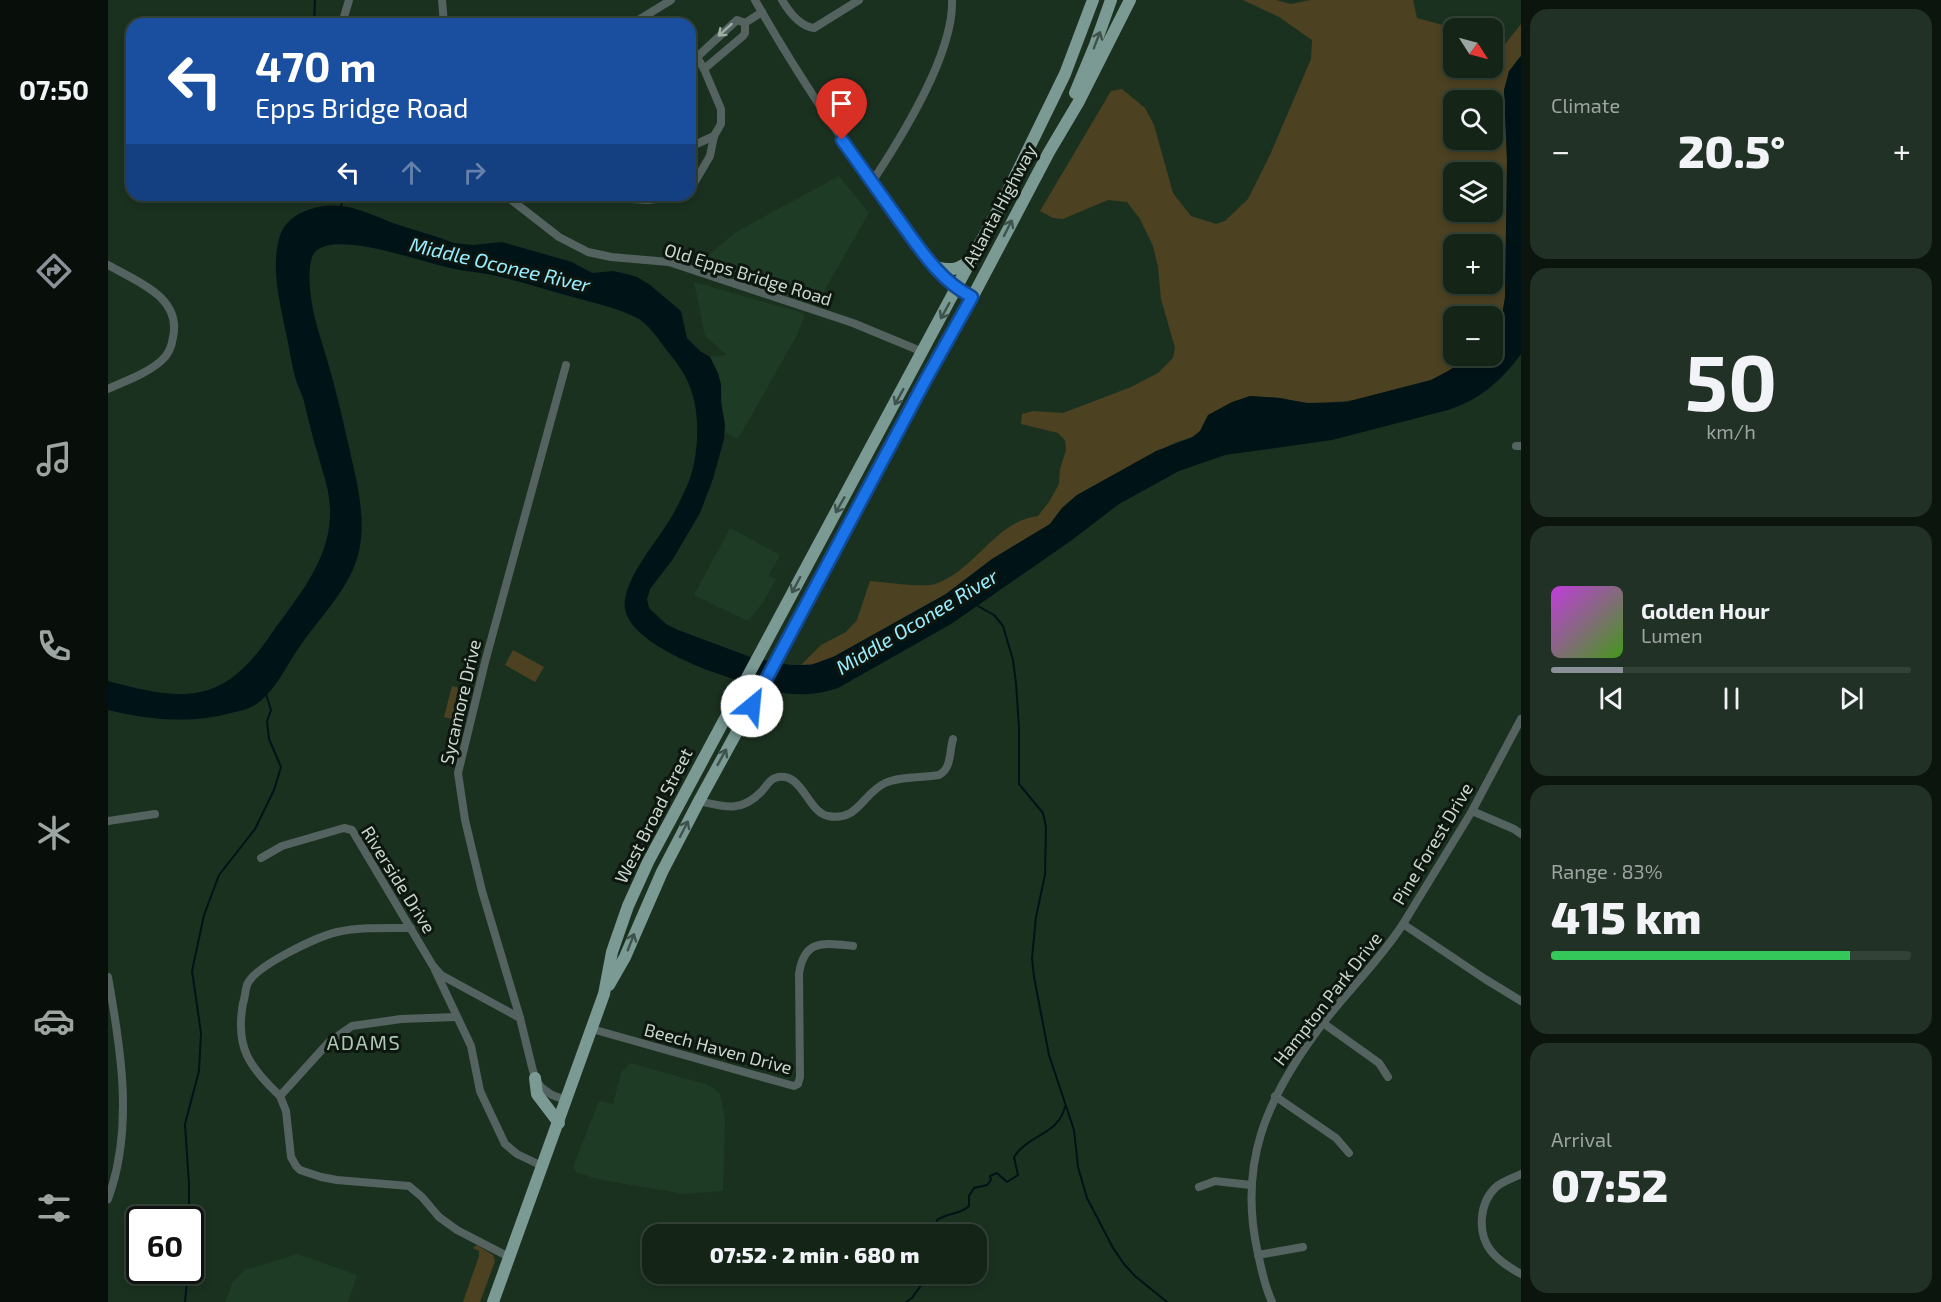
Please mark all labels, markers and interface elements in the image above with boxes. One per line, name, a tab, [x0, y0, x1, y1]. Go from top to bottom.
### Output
north arrow	[1443, 18, 1503, 78]
map controls	[1443, 18, 1503, 366]
one-way arrow	[718, 23, 733, 37]
one-way arrow	[1092, 31, 1103, 50]
text: 470 m	[255, 40, 377, 90]
icon: left	[156, 42, 234, 120]
text: 07:50	[19, 73, 89, 105]
pin	[816, 78, 867, 140]
icon: arrive	[825, 87, 858, 120]
button: search	[1443, 90, 1503, 150]
text: Epps Bridge Road	[255, 91, 469, 123]
text: Climate	[1551, 93, 1620, 117]
text: 20.5°	[1678, 123, 1785, 177]
text: −	[1551, 130, 1570, 170]
text: +	[1893, 130, 1911, 170]
street label: Atlanta Highway	[958, 140, 1041, 271]
icon: left	[332, 156, 365, 189]
icon: ahead	[395, 156, 428, 189]
icon: right	[458, 156, 491, 189]
button: layers	[1443, 162, 1503, 222]
one-way arrow	[1002, 220, 1014, 237]
water label: Middle Oconee River	[408, 232, 594, 297]
button: +	[1443, 234, 1503, 294]
street label: Old Epps Bridge Road	[662, 238, 835, 310]
icon: directions	[33, 250, 75, 292]
one-way arrow	[939, 302, 951, 319]
button: −	[1443, 306, 1503, 366]
text: 50	[1685, 333, 1777, 427]
one-way arrow	[893, 387, 904, 405]
text: km/h	[1706, 419, 1756, 443]
icon: music	[33, 438, 75, 480]
one-way arrow	[833, 496, 845, 513]
water label: Middle Oconee River	[831, 563, 1003, 679]
one-way arrow	[790, 576, 801, 594]
text: Golden Hour	[1641, 597, 1770, 623]
text: Lumen	[1641, 623, 1703, 647]
icon: phone	[33, 625, 75, 667]
street label: Sycamore Drive	[435, 637, 485, 766]
position arrow	[720, 674, 784, 738]
icon: previous	[1595, 682, 1628, 715]
icon: pause	[1715, 682, 1748, 715]
icon: next	[1835, 682, 1868, 715]
street label: West Broad Street	[609, 744, 697, 887]
one-way arrow	[716, 749, 728, 766]
street label: Pine Forest Drive	[1387, 779, 1477, 908]
icon: climate	[33, 812, 75, 854]
one-way arrow	[679, 820, 691, 838]
street label: Riverside Drive	[357, 822, 441, 937]
text: Range · 83%	[1551, 859, 1663, 883]
text: 415 km	[1551, 889, 1701, 943]
street label: Hampton Park Drive	[1268, 927, 1386, 1069]
one-way arrow	[626, 933, 637, 952]
icon: car	[33, 1000, 75, 1042]
street label: Beech Haven Drive	[642, 1018, 795, 1078]
district label: ADAMS	[327, 1030, 401, 1054]
text: Arrival	[1551, 1127, 1612, 1151]
text: 07:52	[1551, 1157, 1668, 1211]
icon: filters	[33, 1187, 75, 1229]
speed limit sign: 60	[126, 1206, 204, 1284]
text: 07:52 · 2 min · 680 m	[710, 1241, 919, 1267]

